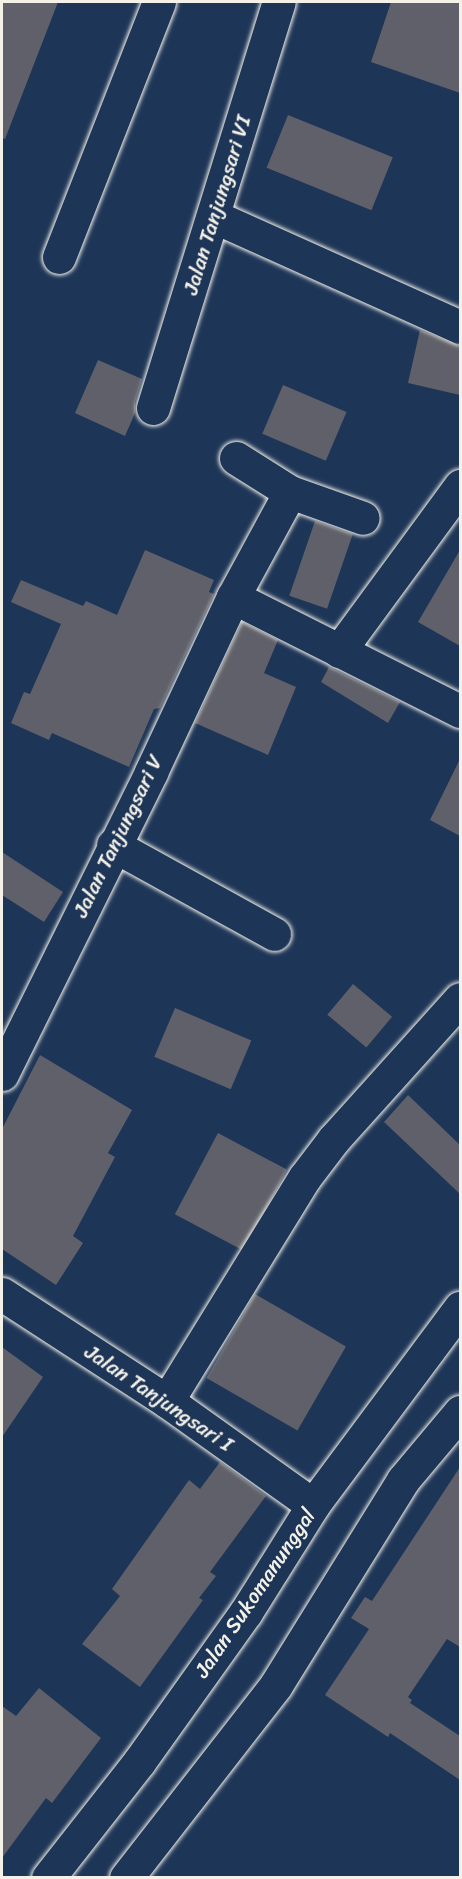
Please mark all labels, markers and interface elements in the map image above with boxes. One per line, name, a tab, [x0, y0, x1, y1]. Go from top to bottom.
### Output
street label: Jalan Tanjungsari VI	[178, 112, 256, 298]
street label: Jalan Tanjungsari V	[68, 750, 168, 922]
street label: Jalan Tanjungsari I	[80, 1339, 238, 1457]
street label: Jalan Sukomanunggal	[189, 1504, 321, 1682]

